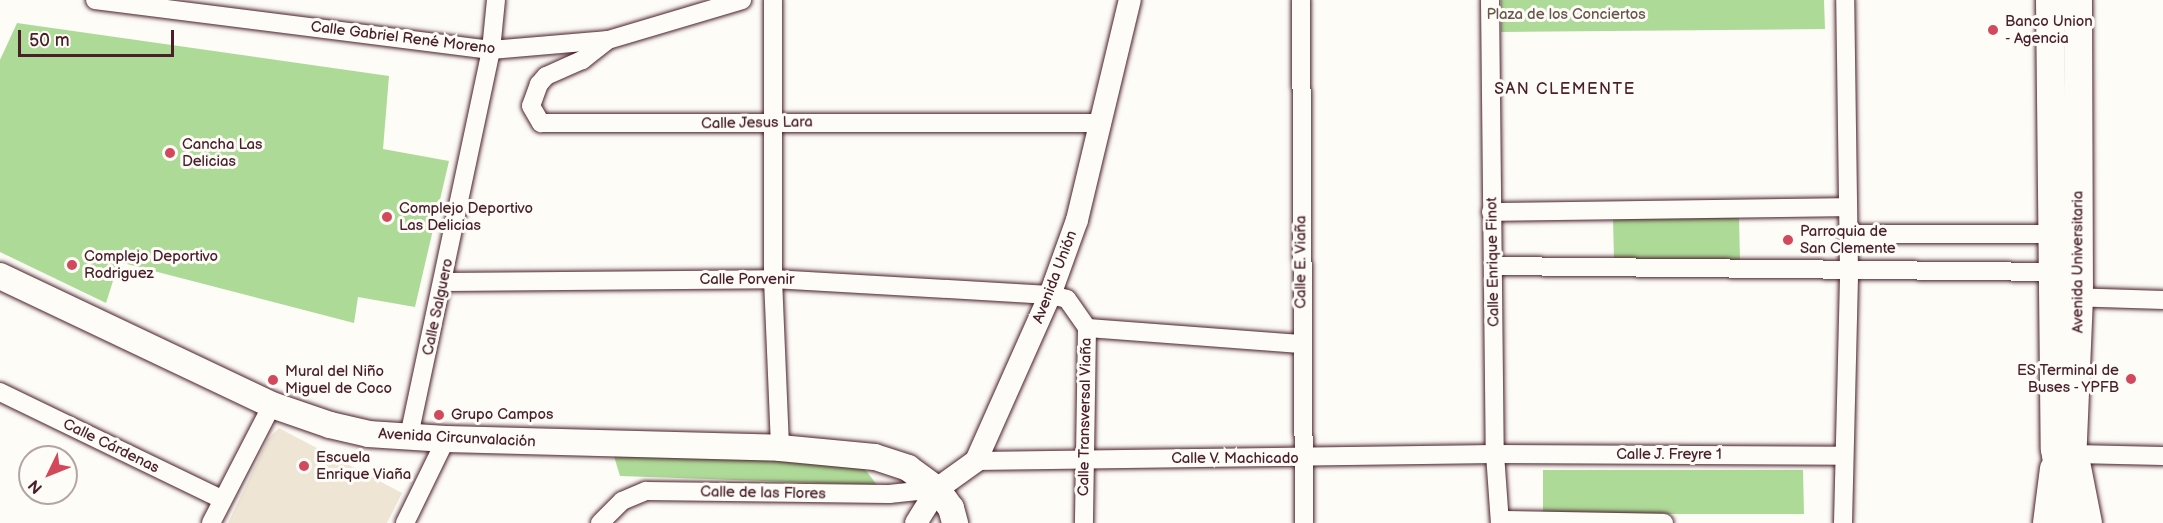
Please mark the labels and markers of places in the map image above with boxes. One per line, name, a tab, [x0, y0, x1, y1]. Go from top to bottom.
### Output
place label: Banco Union - Agencia	[2005, 12, 2093, 47]
marker: Banco Union - Agencia	[1986, 23, 2000, 37]
place label: Cancha Las Delicias	[182, 135, 263, 170]
marker: Cancha Las Delicias	[163, 146, 177, 160]
place label: Complejo Deportivo Las Delicias	[399, 199, 533, 234]
marker: Complejo Deportivo Las Delicias	[380, 210, 394, 224]
place label: Parroquia de San Clemente	[1800, 222, 1896, 257]
marker: Parroquia de San Clemente	[1781, 233, 1795, 247]
place label: Complejo Deportivo Rodriguez	[84, 247, 218, 282]
marker: Complejo Deportivo Rodriguez	[65, 258, 79, 272]
place label: ES Terminal de Buses - YPFB	[2016, 361, 2119, 396]
place label: Mural del Niño Miguel de Coco	[285, 362, 392, 397]
marker: ES Terminal de Buses - YPFB	[2124, 372, 2138, 386]
marker: Mural del Niño Miguel de Coco	[266, 373, 280, 387]
place label: Grupo Campos	[451, 406, 553, 424]
marker: Grupo Campos	[432, 408, 446, 422]
place label: Escuela Enrique Viaña	[316, 448, 412, 483]
marker: Escuela Enrique Viaña	[297, 459, 311, 473]

